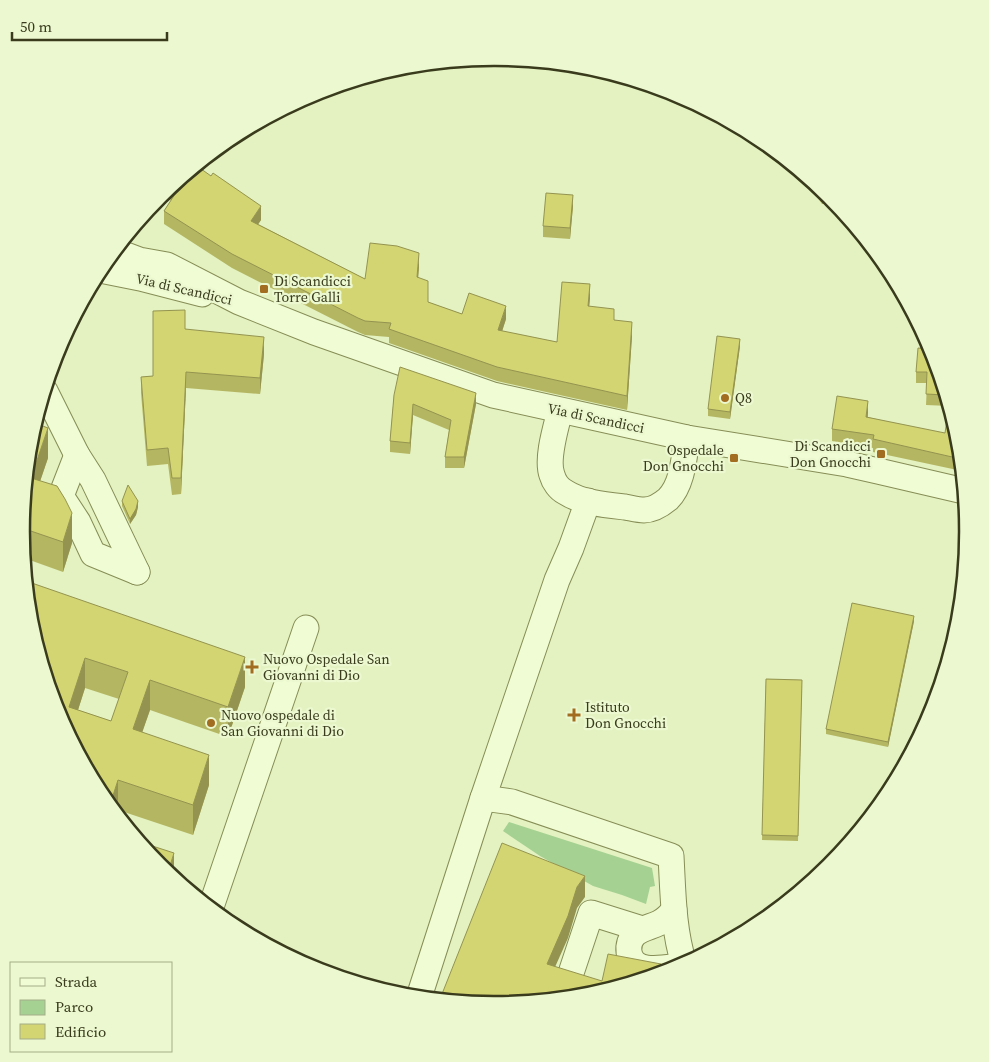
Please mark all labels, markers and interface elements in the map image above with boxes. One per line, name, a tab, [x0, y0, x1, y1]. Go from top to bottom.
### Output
scale bar	[12, 10, 168, 42]
text: 50 m	[20, 16, 52, 37]
street label: Via di Scandicci	[134, 268, 234, 310]
place label: Di Scandicci Torre Galli	[274, 271, 351, 307]
marker: Di Scandicci Torre Galli	[258, 283, 270, 295]
place label: Q8	[735, 388, 752, 408]
marker: Q8	[719, 392, 731, 404]
street label: Via di Scandicci	[546, 398, 646, 438]
place label: Di Scandicci Don Gnocchi	[790, 436, 871, 472]
place label: Ospedale Don Gnocchi	[643, 440, 724, 476]
marker: Di Scandicci Don Gnocchi	[875, 448, 887, 460]
marker: Ospedale Don Gnocchi	[728, 452, 740, 464]
place label: Nuovo Ospedale San Giovanni di Dio	[263, 649, 390, 685]
marker: Nuovo Ospedale San Giovanni di Dio	[245, 660, 259, 674]
place label: Istituto Don Gnocchi	[585, 697, 666, 733]
place label: Nuovo ospedale di San Giovanni di Dio	[221, 705, 344, 741]
marker: Istituto Don Gnocchi	[567, 708, 581, 722]
marker: Nuovo ospedale di San Giovanni di Dio	[205, 717, 217, 729]
legend	[10, 962, 172, 1052]
text: Strada	[55, 971, 98, 992]
text: Parco	[55, 996, 93, 1017]
text: Edificio	[55, 1021, 106, 1042]

